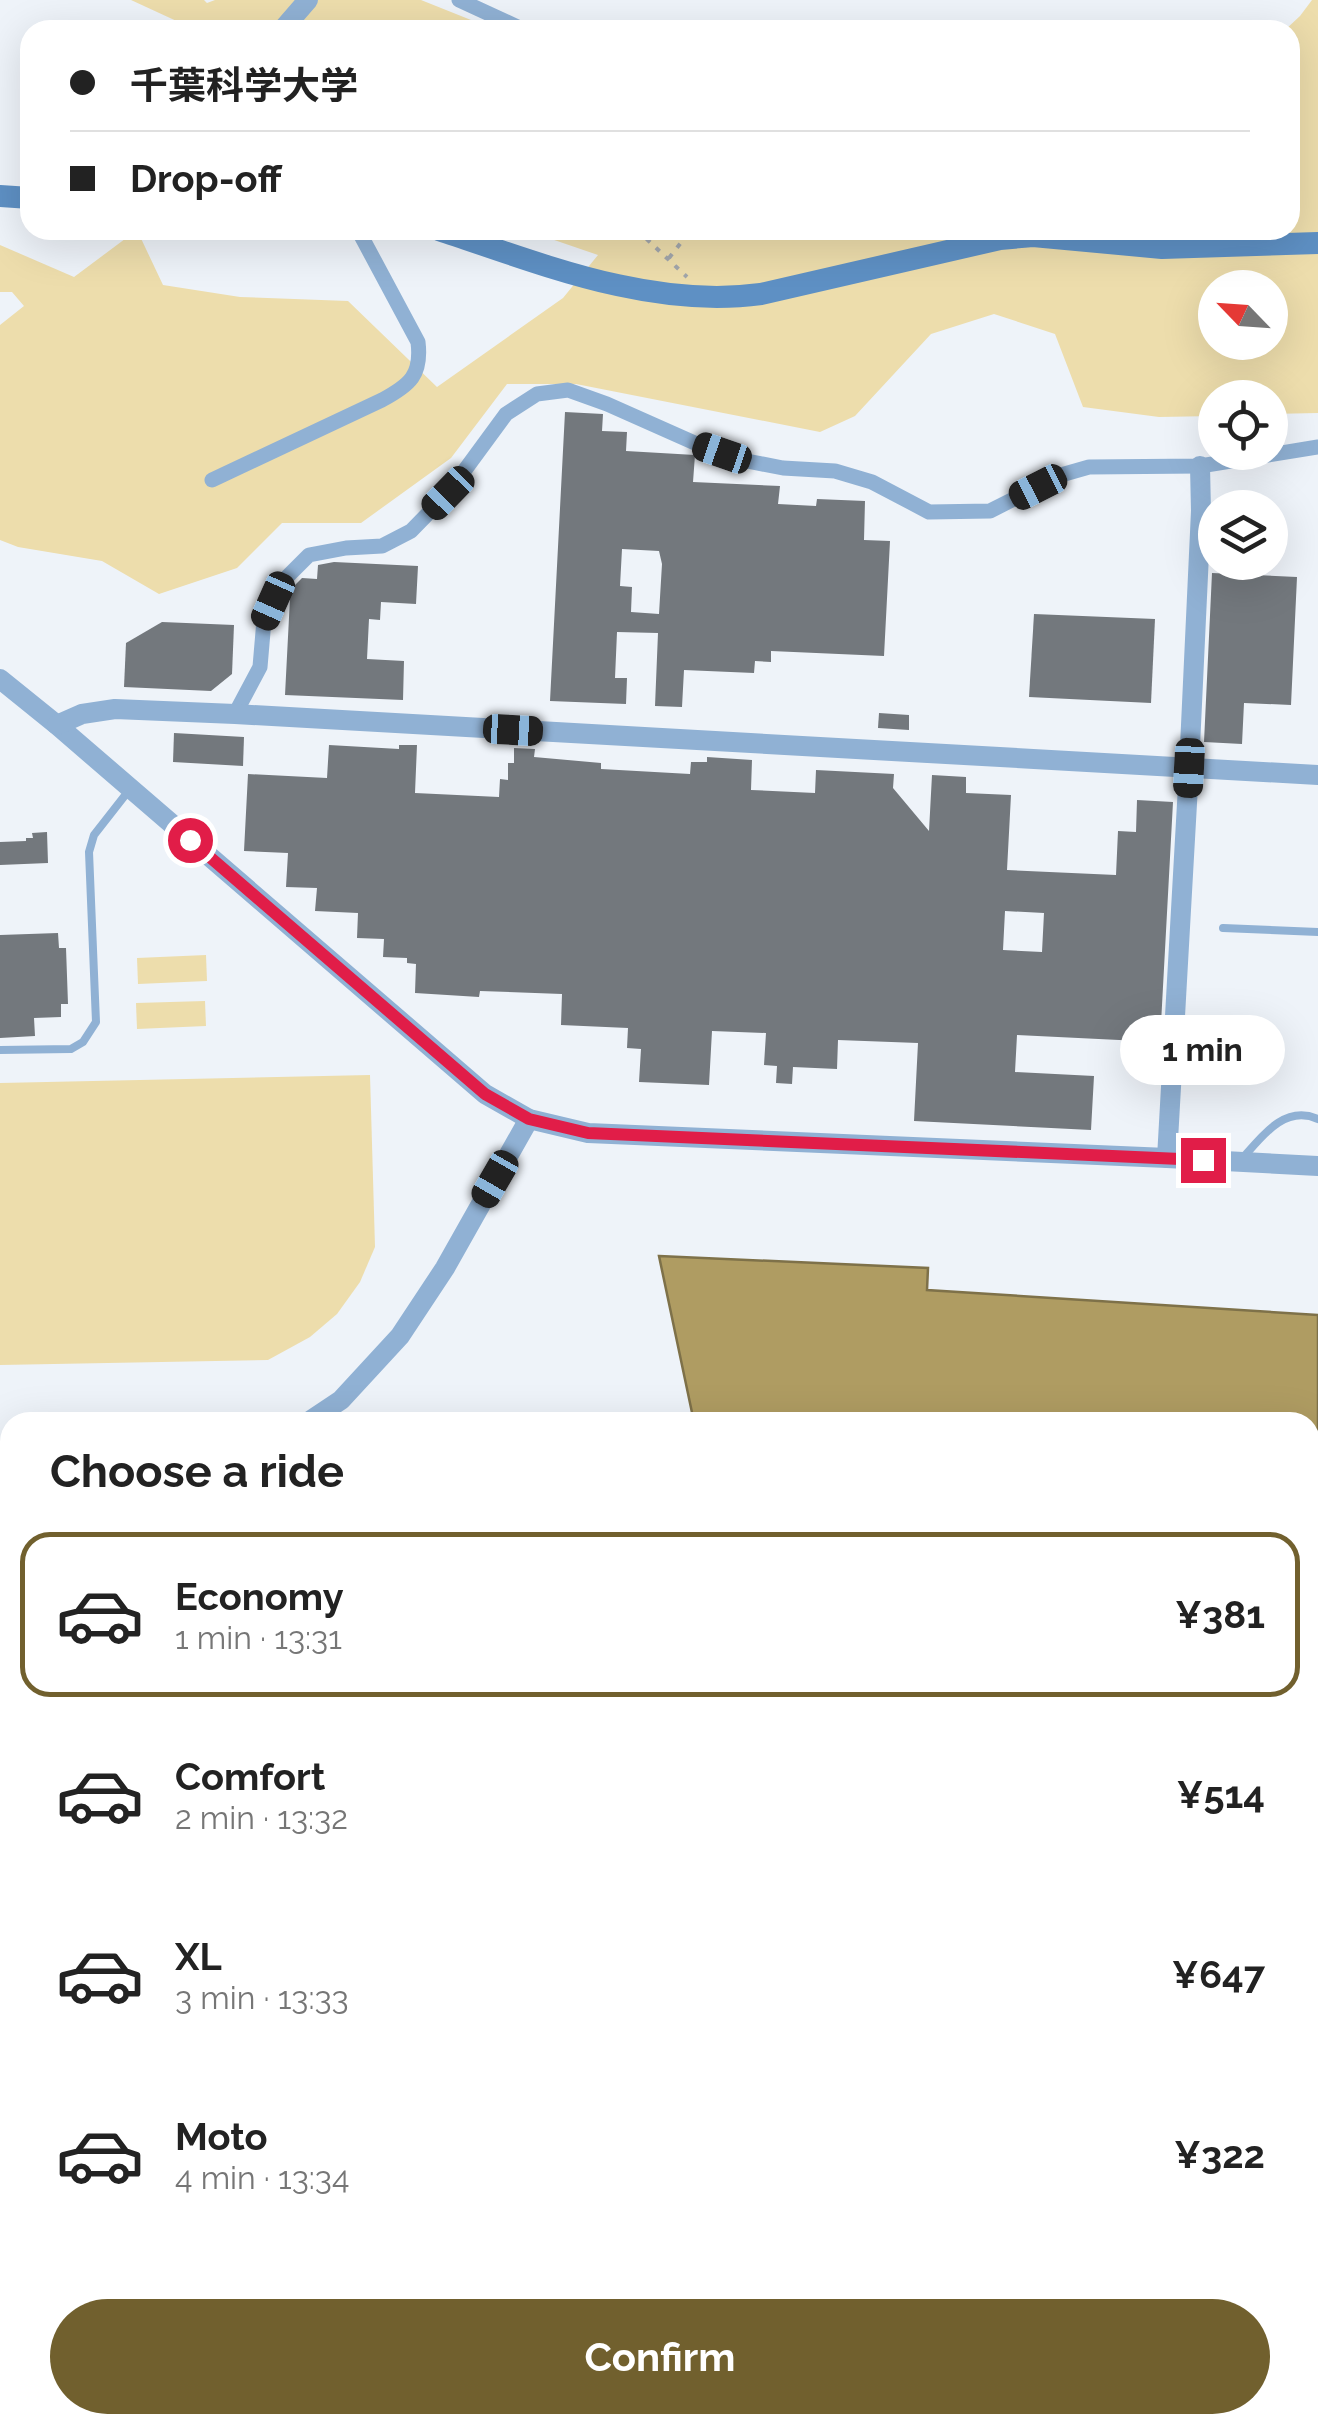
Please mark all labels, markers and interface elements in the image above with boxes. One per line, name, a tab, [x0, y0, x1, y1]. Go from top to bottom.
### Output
text: 千葉科学大学	[130, 63, 358, 108]
text: Drop-off	[130, 156, 282, 201]
north arrow	[1198, 270, 1288, 360]
map controls	[1198, 270, 1288, 580]
button: locate	[1198, 380, 1288, 470]
car	[689, 429, 755, 477]
car	[1004, 460, 1072, 514]
car	[416, 461, 480, 525]
button: layers	[1198, 490, 1288, 580]
car	[247, 567, 299, 635]
car	[482, 713, 544, 747]
car	[1172, 737, 1206, 799]
route start	[168, 818, 213, 863]
callout: 1 min	[1120, 1015, 1286, 1085]
text: 1 min	[1162, 1031, 1243, 1068]
route end	[1181, 1138, 1226, 1183]
car	[467, 1146, 523, 1212]
text: Choose a ride	[50, 1445, 344, 1498]
icon: car	[55, 1570, 145, 1660]
text: Economy	[175, 1574, 344, 1619]
text: ¥381	[1175, 1592, 1265, 1637]
text: 1 min · 13:31	[175, 1619, 342, 1656]
icon: car	[55, 1750, 145, 1840]
text: Comfort	[175, 1754, 325, 1799]
text: ¥514	[1176, 1772, 1265, 1817]
text: 2 min · 13:32	[175, 1799, 348, 1836]
icon: car	[55, 1930, 145, 2020]
text: XL	[175, 1934, 222, 1979]
text: ¥647	[1172, 1952, 1265, 1997]
text: 3 min · 13:33	[175, 1979, 349, 2016]
icon: car	[55, 2110, 145, 2200]
text: Moto	[175, 2114, 268, 2159]
text: ¥322	[1174, 2132, 1265, 2177]
text: 4 min · 13:34	[175, 2159, 349, 2196]
button: Confirm	[50, 2299, 1270, 2414]

